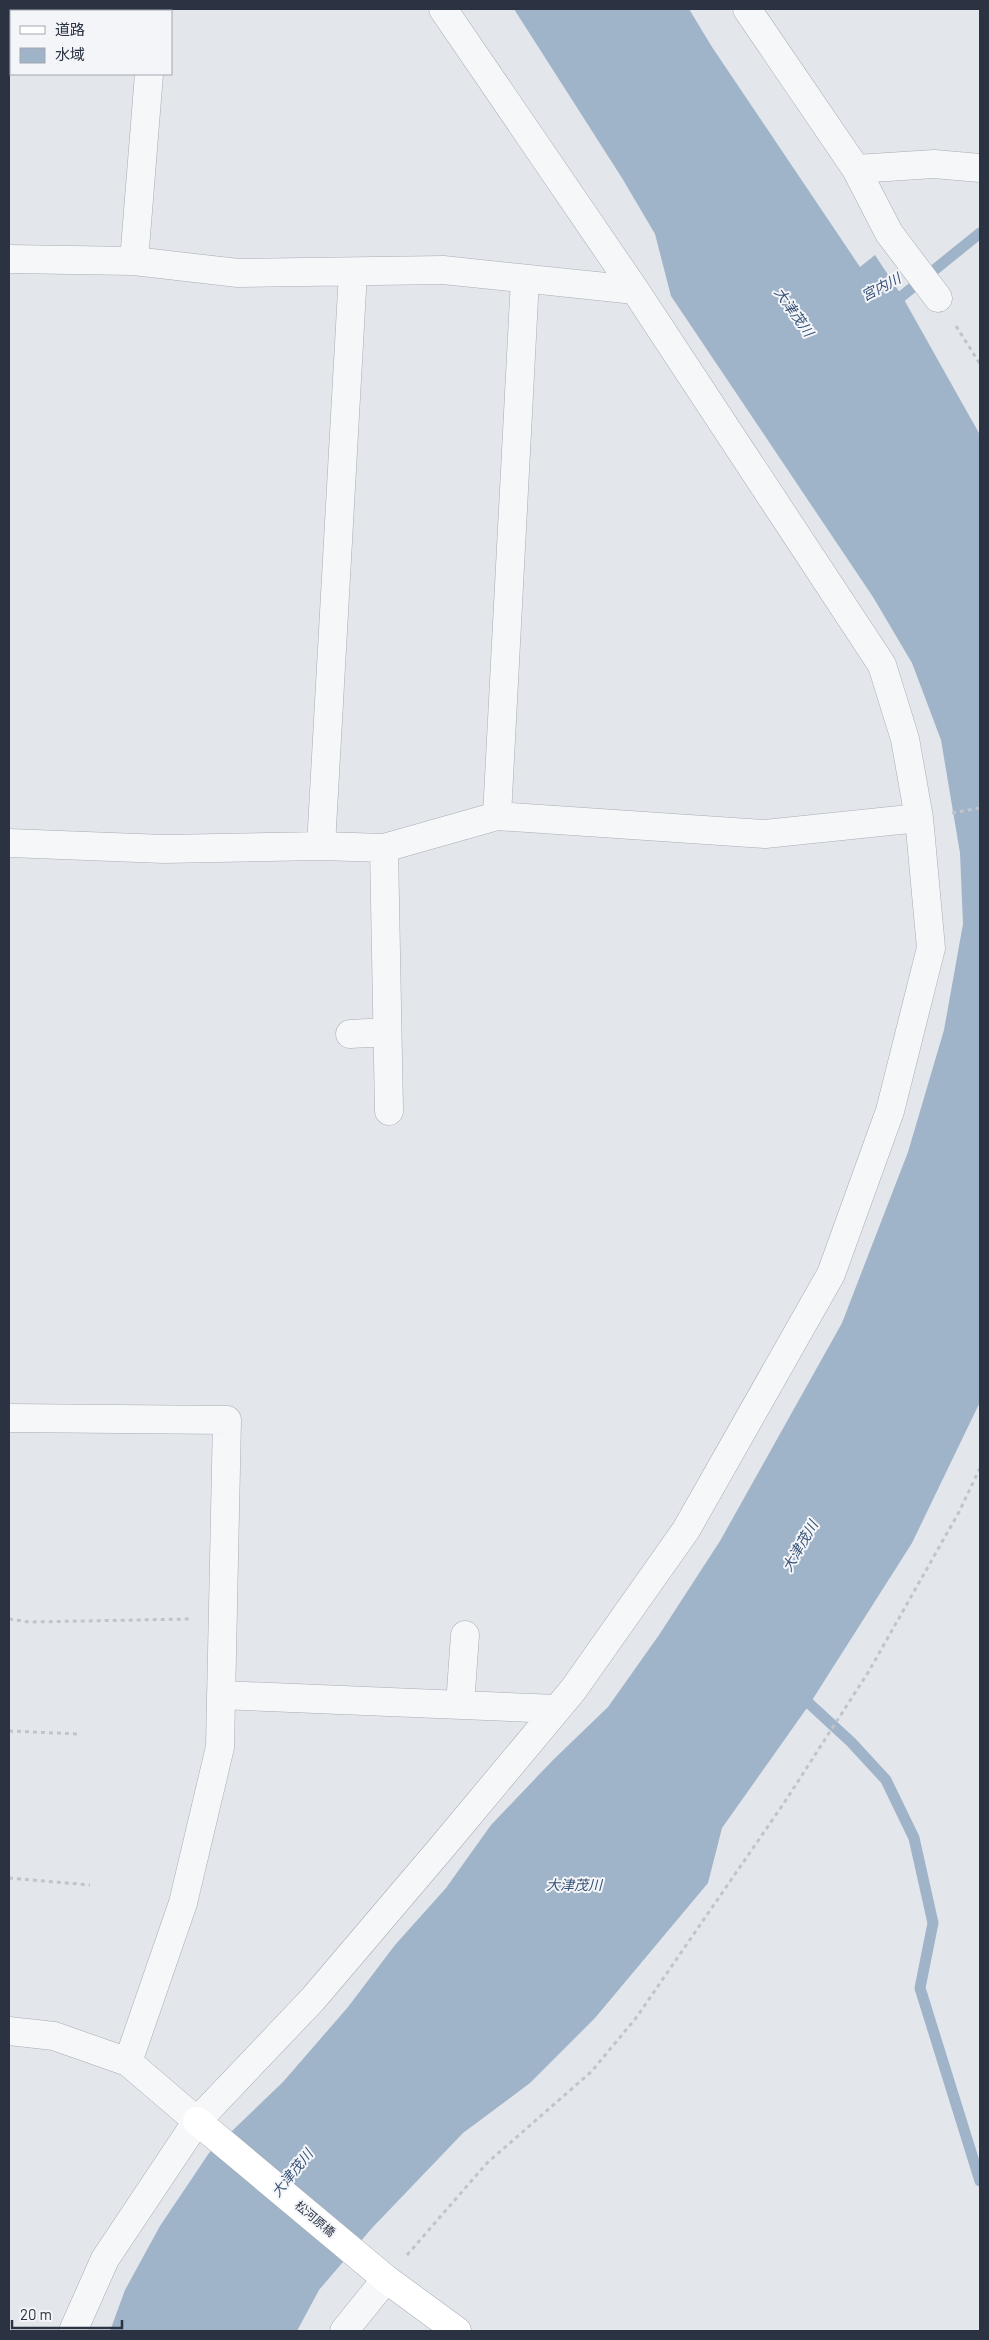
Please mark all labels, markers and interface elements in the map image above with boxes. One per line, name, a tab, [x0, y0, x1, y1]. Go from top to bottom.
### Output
legend	[10, 10, 172, 75]
text: 道路	[55, 20, 85, 38]
text: 水域	[55, 45, 85, 63]
water label: 宮内川	[858, 268, 905, 304]
water label: 大津茂川	[771, 284, 819, 341]
water label: 大津茂川	[778, 1516, 822, 1574]
water label: 大津茂川	[546, 1876, 604, 1893]
water label: 大津茂川	[267, 2144, 317, 2200]
street label: 松河原橋	[293, 2197, 339, 2239]
scale bar	[12, 2298, 122, 2330]
text: 20 m	[20, 2305, 52, 2323]

